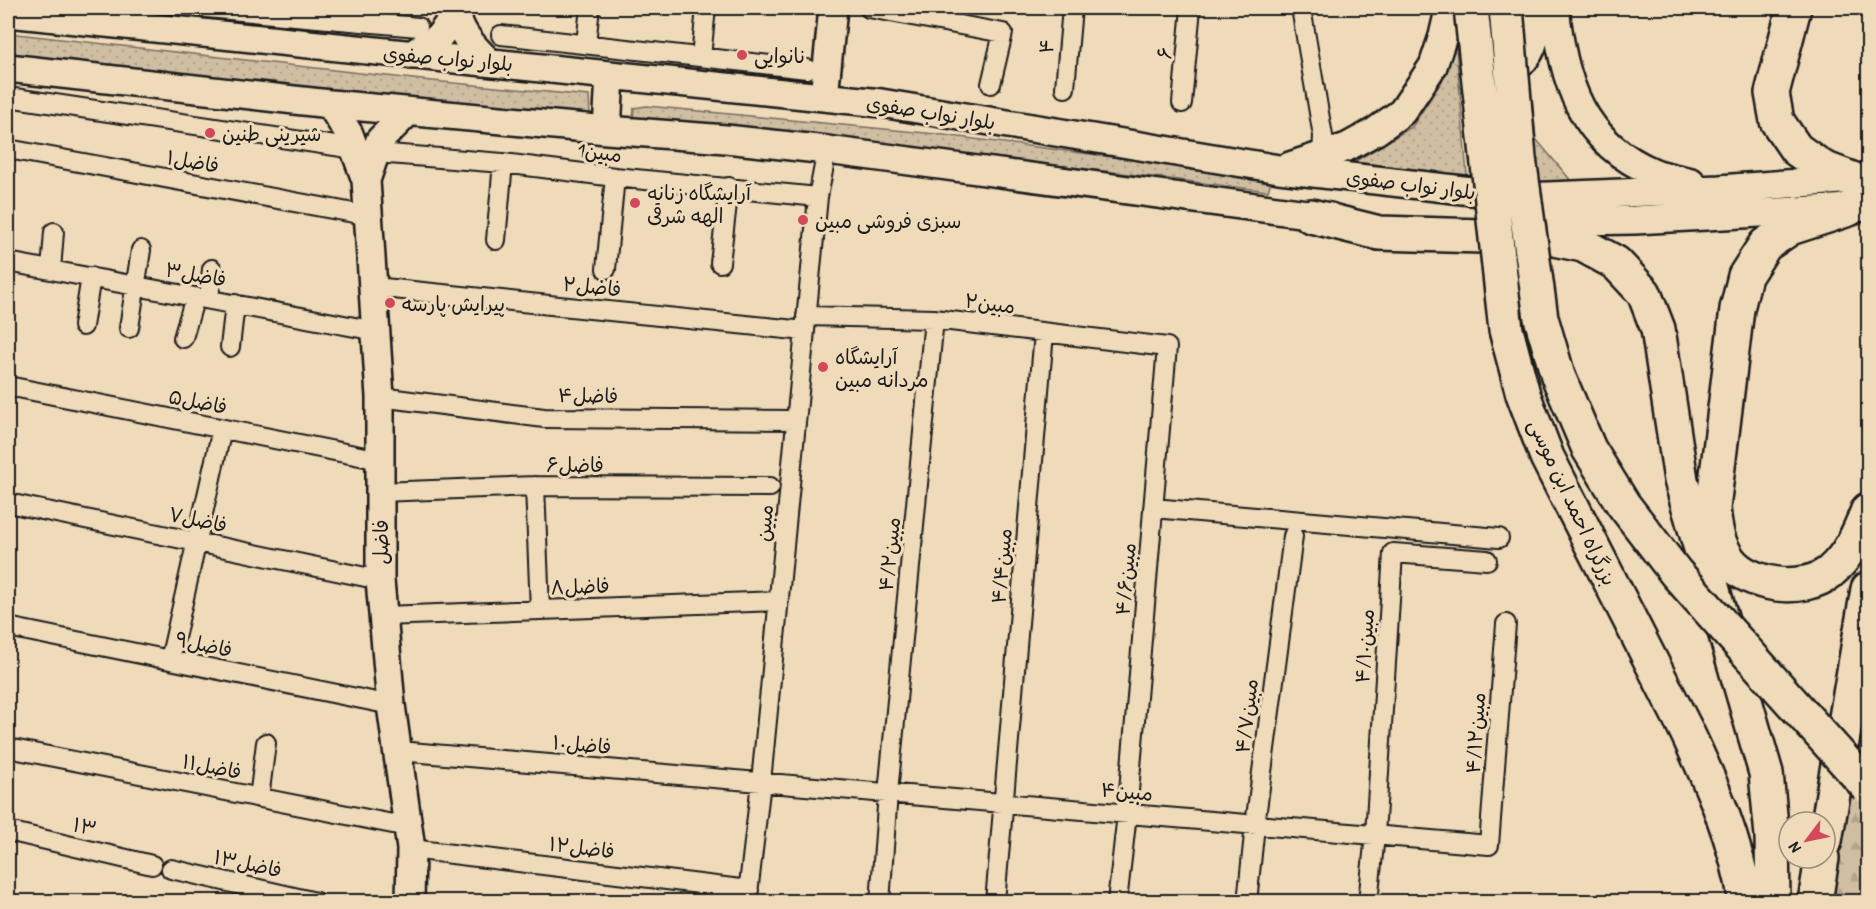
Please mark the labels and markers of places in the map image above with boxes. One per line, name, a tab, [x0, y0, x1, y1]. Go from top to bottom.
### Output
place label: نانوایی	[754, 42, 806, 69]
marker: نانوایی	[735, 48, 749, 62]
place label: شیرینی طنین	[222, 120, 322, 147]
marker: شیرینی طنین	[203, 126, 217, 140]
place label: آرایشگاه زنانه الهه شرقی	[647, 179, 752, 229]
marker: آرایشگاه زنانه الهه شرقی	[628, 196, 642, 210]
place label: سبزی فروشی مبین	[815, 207, 962, 234]
marker: سبزی فروشی مبین	[796, 213, 810, 227]
place label: پیرایش پارسه	[402, 290, 505, 317]
marker: پیرایش پارسه	[383, 296, 397, 310]
place label: آرایشگاه مردانه مبین	[835, 343, 929, 393]
marker: آرایشگاه مردانه مبین	[816, 360, 830, 374]

